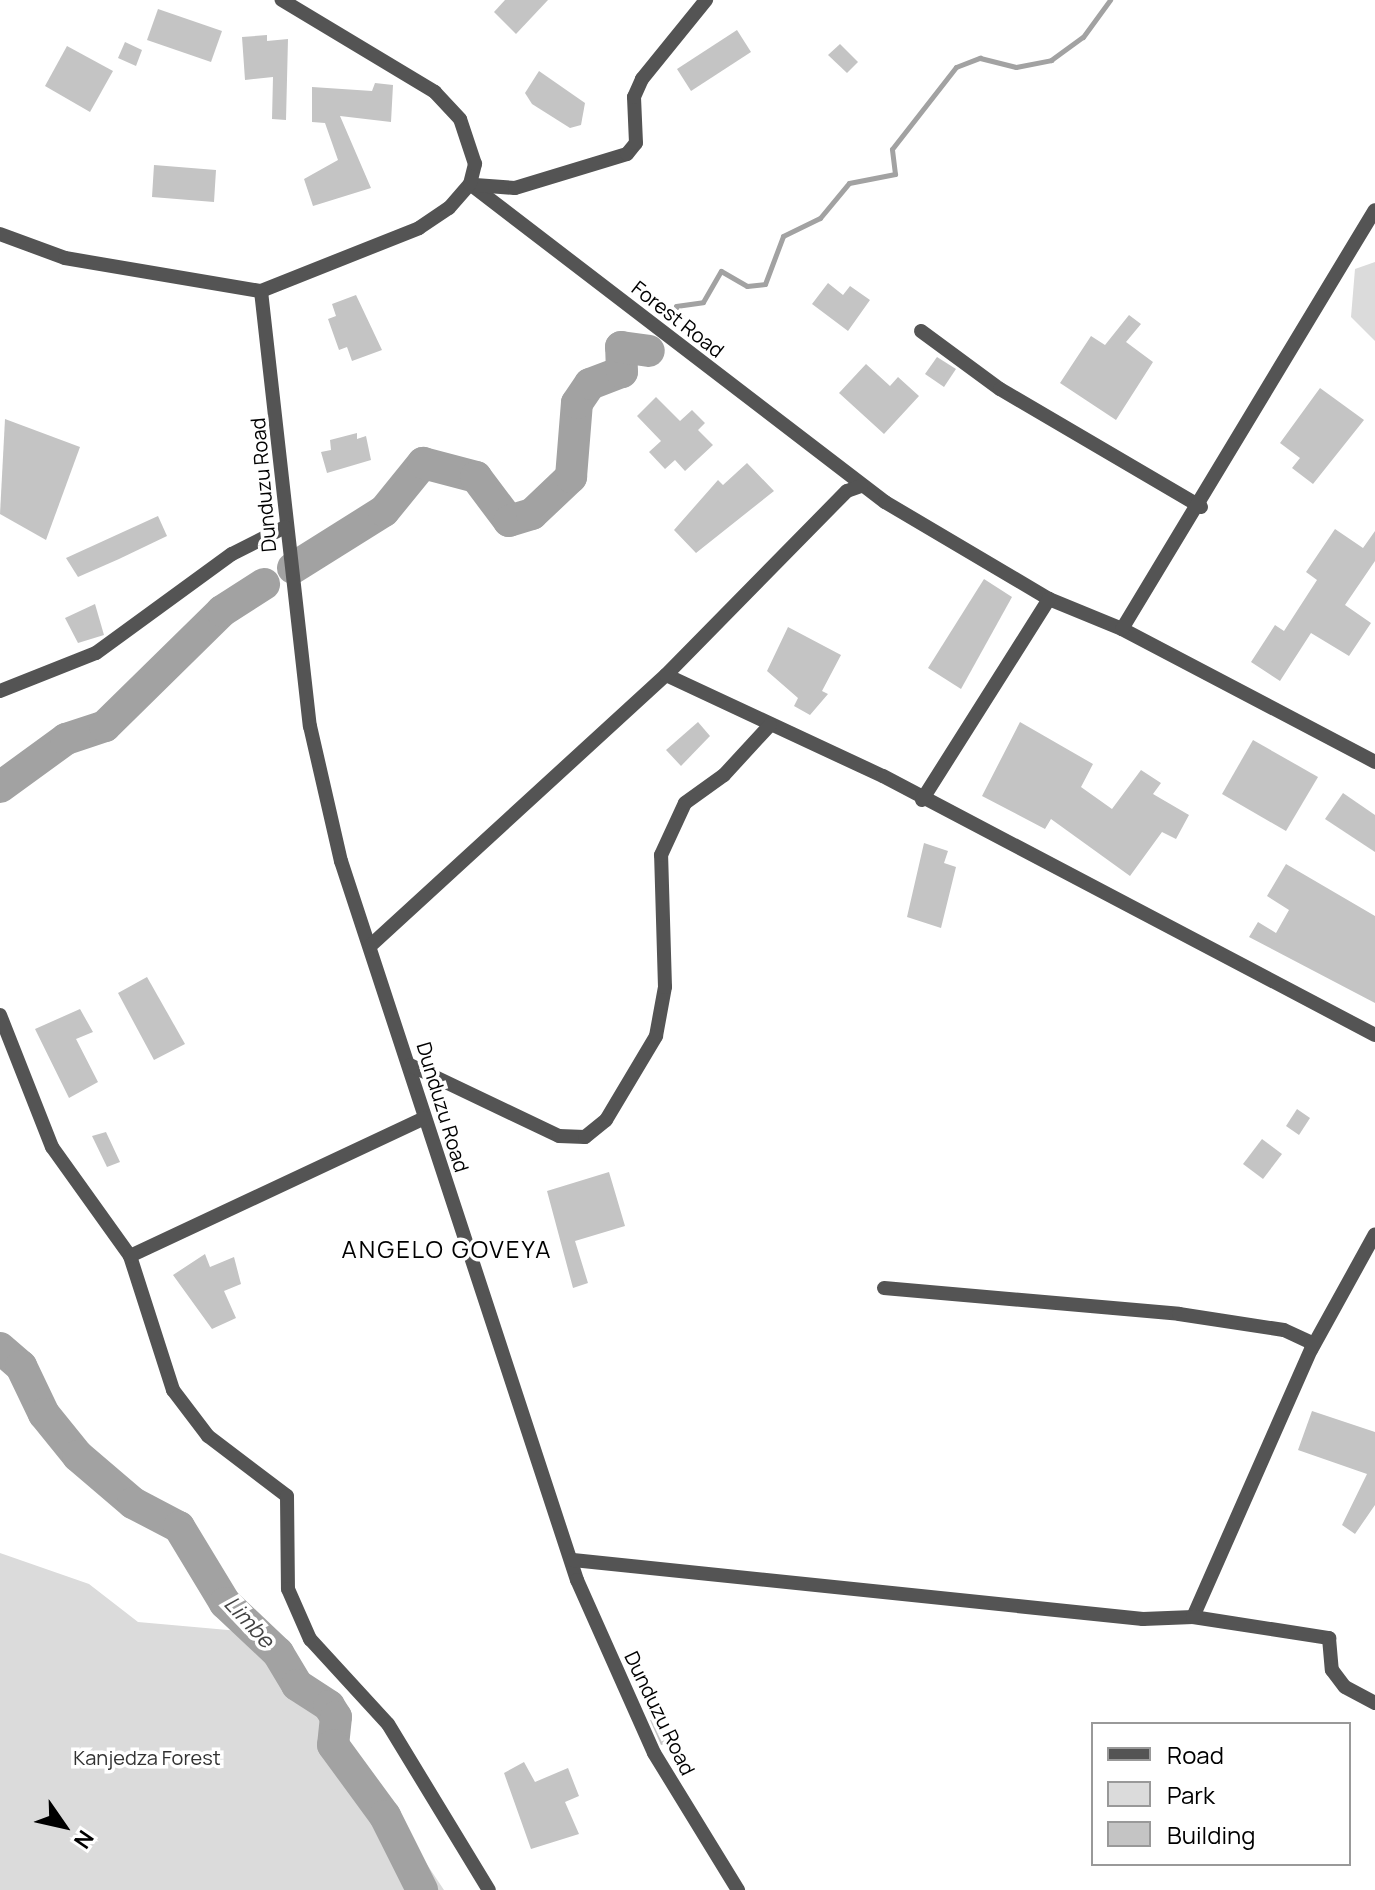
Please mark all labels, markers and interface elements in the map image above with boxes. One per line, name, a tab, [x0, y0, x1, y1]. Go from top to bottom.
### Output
street label: Forest Road	[627, 276, 729, 362]
street label: Dunduzu Road	[245, 417, 281, 553]
street label: Dunduzu Road	[412, 1039, 474, 1175]
district label: ANGELO GOVEYA	[342, 1235, 552, 1263]
water label: Limbe	[219, 1591, 279, 1653]
street label: Dunduzu Road	[620, 1647, 700, 1779]
legend	[1091, 1722, 1351, 1866]
text: Road	[1167, 1738, 1224, 1771]
park label: Kanjedza Forest	[73, 1745, 221, 1769]
text: Park	[1167, 1778, 1215, 1811]
north arrow	[24, 1786, 104, 1866]
text: Building	[1167, 1818, 1255, 1851]
text: N	[67, 1824, 101, 1854]

